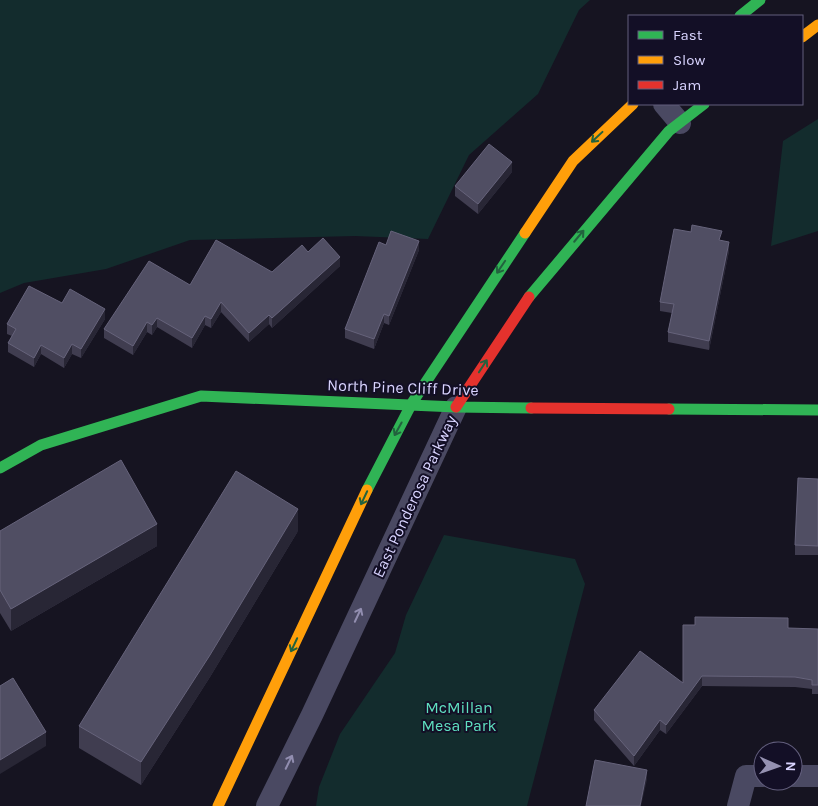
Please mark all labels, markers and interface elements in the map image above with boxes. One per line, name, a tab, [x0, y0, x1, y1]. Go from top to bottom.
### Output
legend	[628, 15, 803, 105]
text: Fast	[673, 26, 703, 44]
text: Slow	[673, 51, 705, 69]
text: Jam	[673, 76, 701, 94]
one-way arrow	[591, 131, 604, 143]
one-way arrow	[574, 230, 585, 243]
one-way arrow	[496, 260, 506, 274]
one-way arrow	[478, 359, 488, 373]
street label: North Pine Cliff Drive	[327, 375, 479, 400]
street label: East Ponderosa Parkway	[368, 412, 461, 580]
one-way arrow	[393, 421, 402, 436]
one-way arrow	[358, 491, 368, 506]
one-way arrow	[353, 608, 363, 623]
one-way arrow	[289, 638, 299, 653]
park label: McMillan Mesa Park	[421, 698, 497, 735]
north arrow	[753, 741, 803, 791]
one-way arrow	[285, 755, 294, 770]
text: N	[782, 761, 799, 772]

